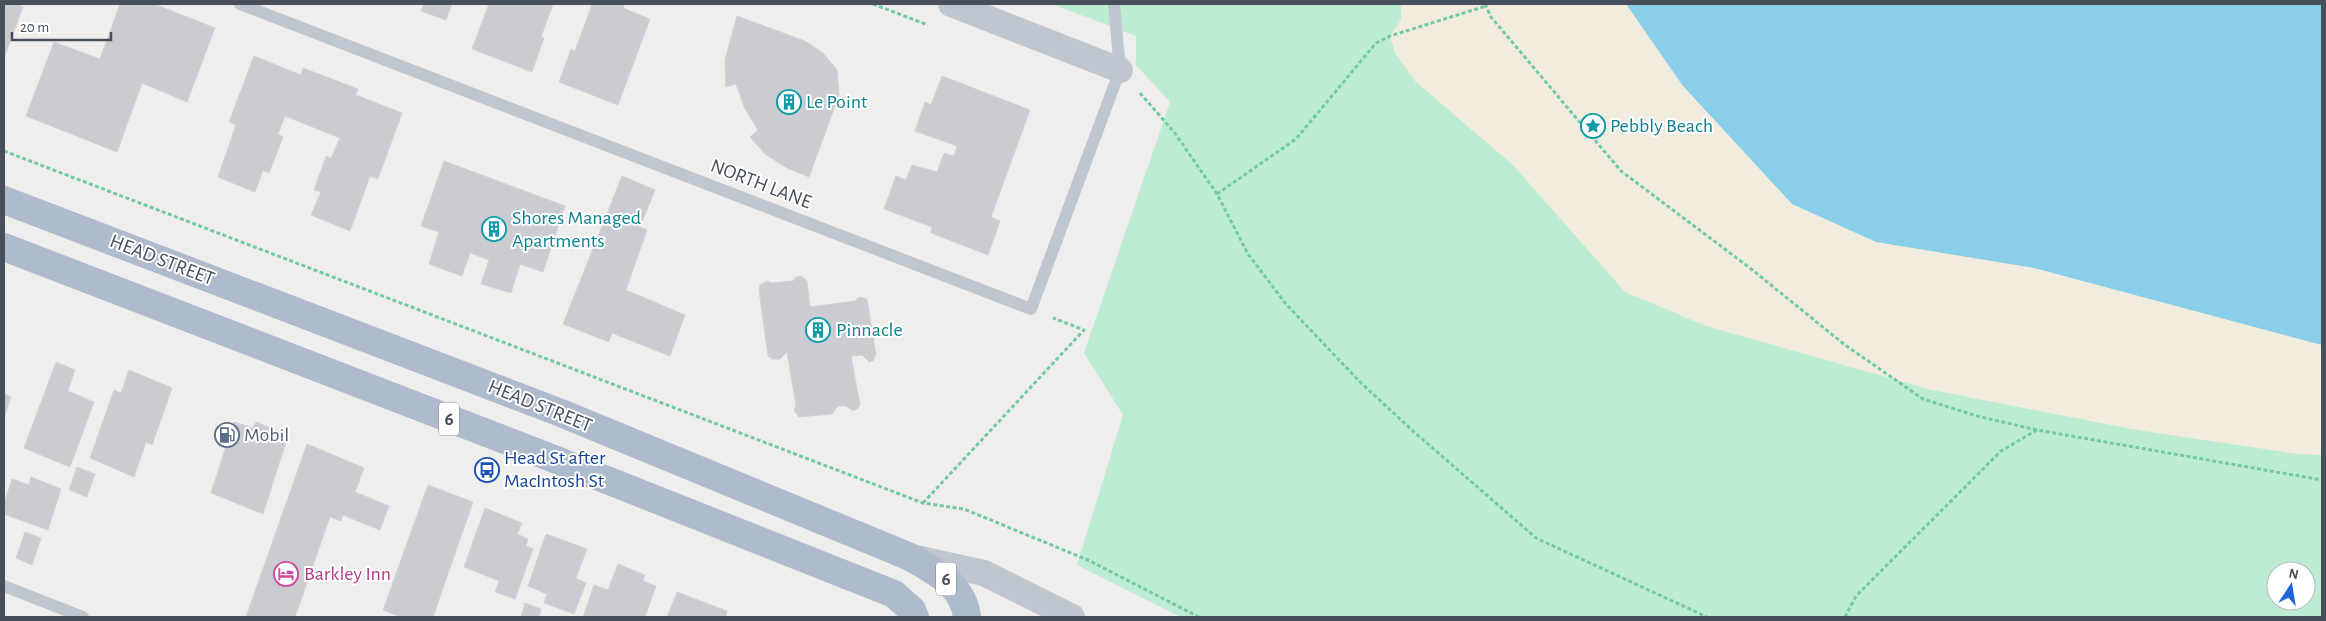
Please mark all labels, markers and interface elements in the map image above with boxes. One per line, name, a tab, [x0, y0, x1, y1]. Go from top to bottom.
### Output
scale bar	[12, 10, 111, 42]
text: 20 m	[20, 20, 49, 35]
building icon: Le Point	[776, 89, 802, 115]
place label: Le Point	[806, 92, 868, 112]
place icon: Pebbly Beach	[1580, 113, 1606, 139]
place label: Pebbly Beach	[1610, 116, 1713, 136]
street label: NORTH LANE	[708, 156, 815, 213]
place label: Shores Managed Apartments	[512, 208, 641, 251]
building icon: Shores Managed Apartments	[481, 216, 507, 242]
street label: HEAD STREET	[107, 231, 217, 289]
building icon: Pinnacle	[805, 317, 831, 343]
place label: Pinnacle	[836, 320, 903, 340]
street label: HEAD STREET	[485, 376, 595, 436]
road number: 6	[439, 402, 459, 436]
fuel station icon: Mobil	[214, 422, 240, 448]
place label: Mobil	[244, 425, 289, 445]
place label: Head St after MacIntosh St	[504, 448, 606, 491]
bus stop icon: Head St after MacIntosh St	[474, 457, 500, 483]
hotel icon: Barkley Inn	[273, 561, 299, 587]
north arrow	[2266, 561, 2316, 611]
road number: 6	[936, 562, 956, 596]
place label: Barkley Inn	[304, 564, 391, 584]
text: N	[2287, 566, 2300, 582]

